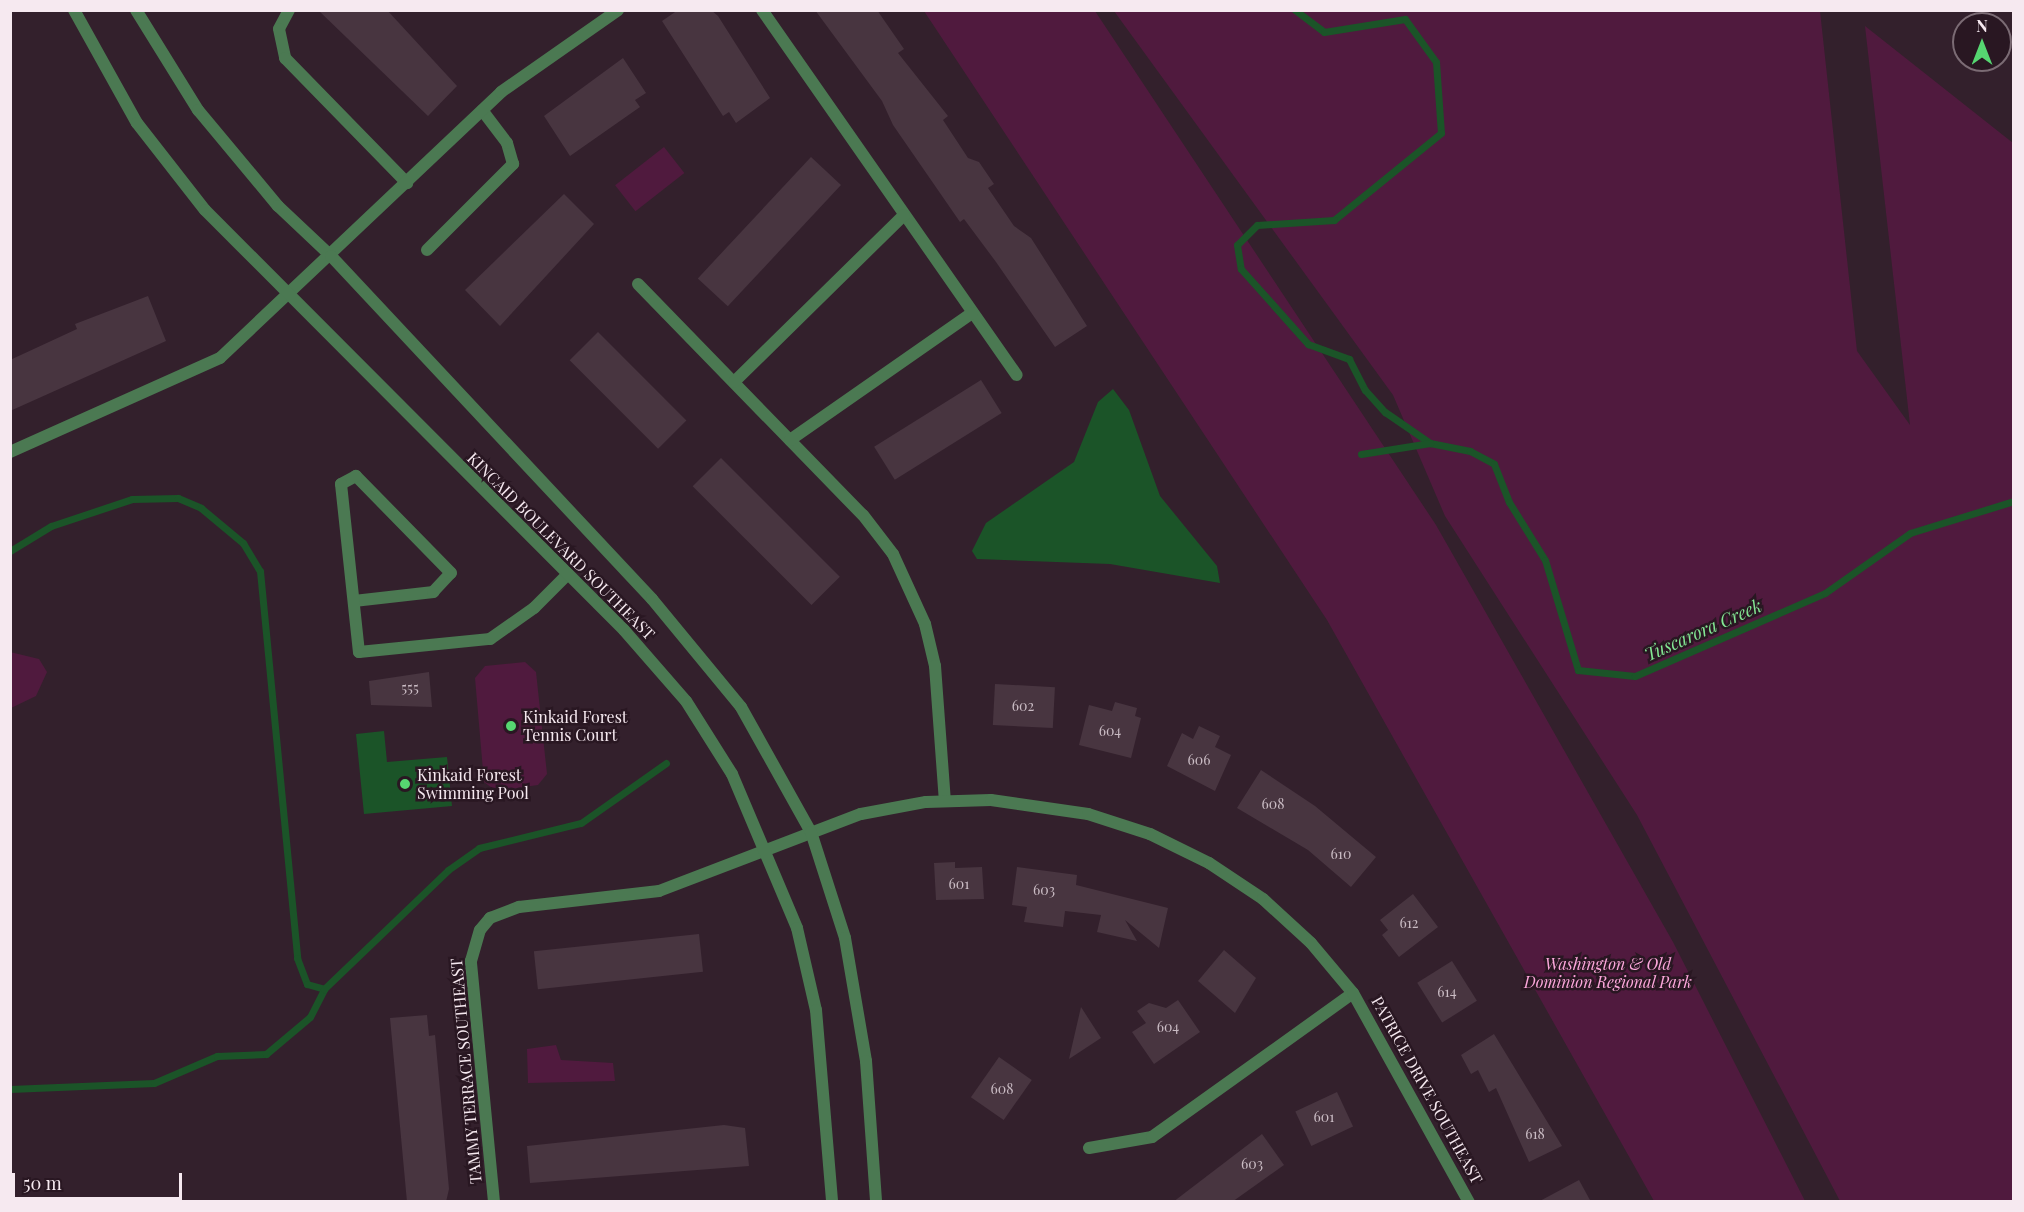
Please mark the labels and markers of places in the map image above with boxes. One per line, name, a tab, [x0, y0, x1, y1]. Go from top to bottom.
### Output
place label: Kinkaid Forest Tennis Court	[523, 707, 627, 745]
marker: Kinkaid Forest Tennis Court	[504, 719, 518, 733]
place label: Kinkaid Forest Swimming Pool	[417, 765, 529, 803]
marker: Kinkaid Forest Swimming Pool	[398, 777, 412, 791]

